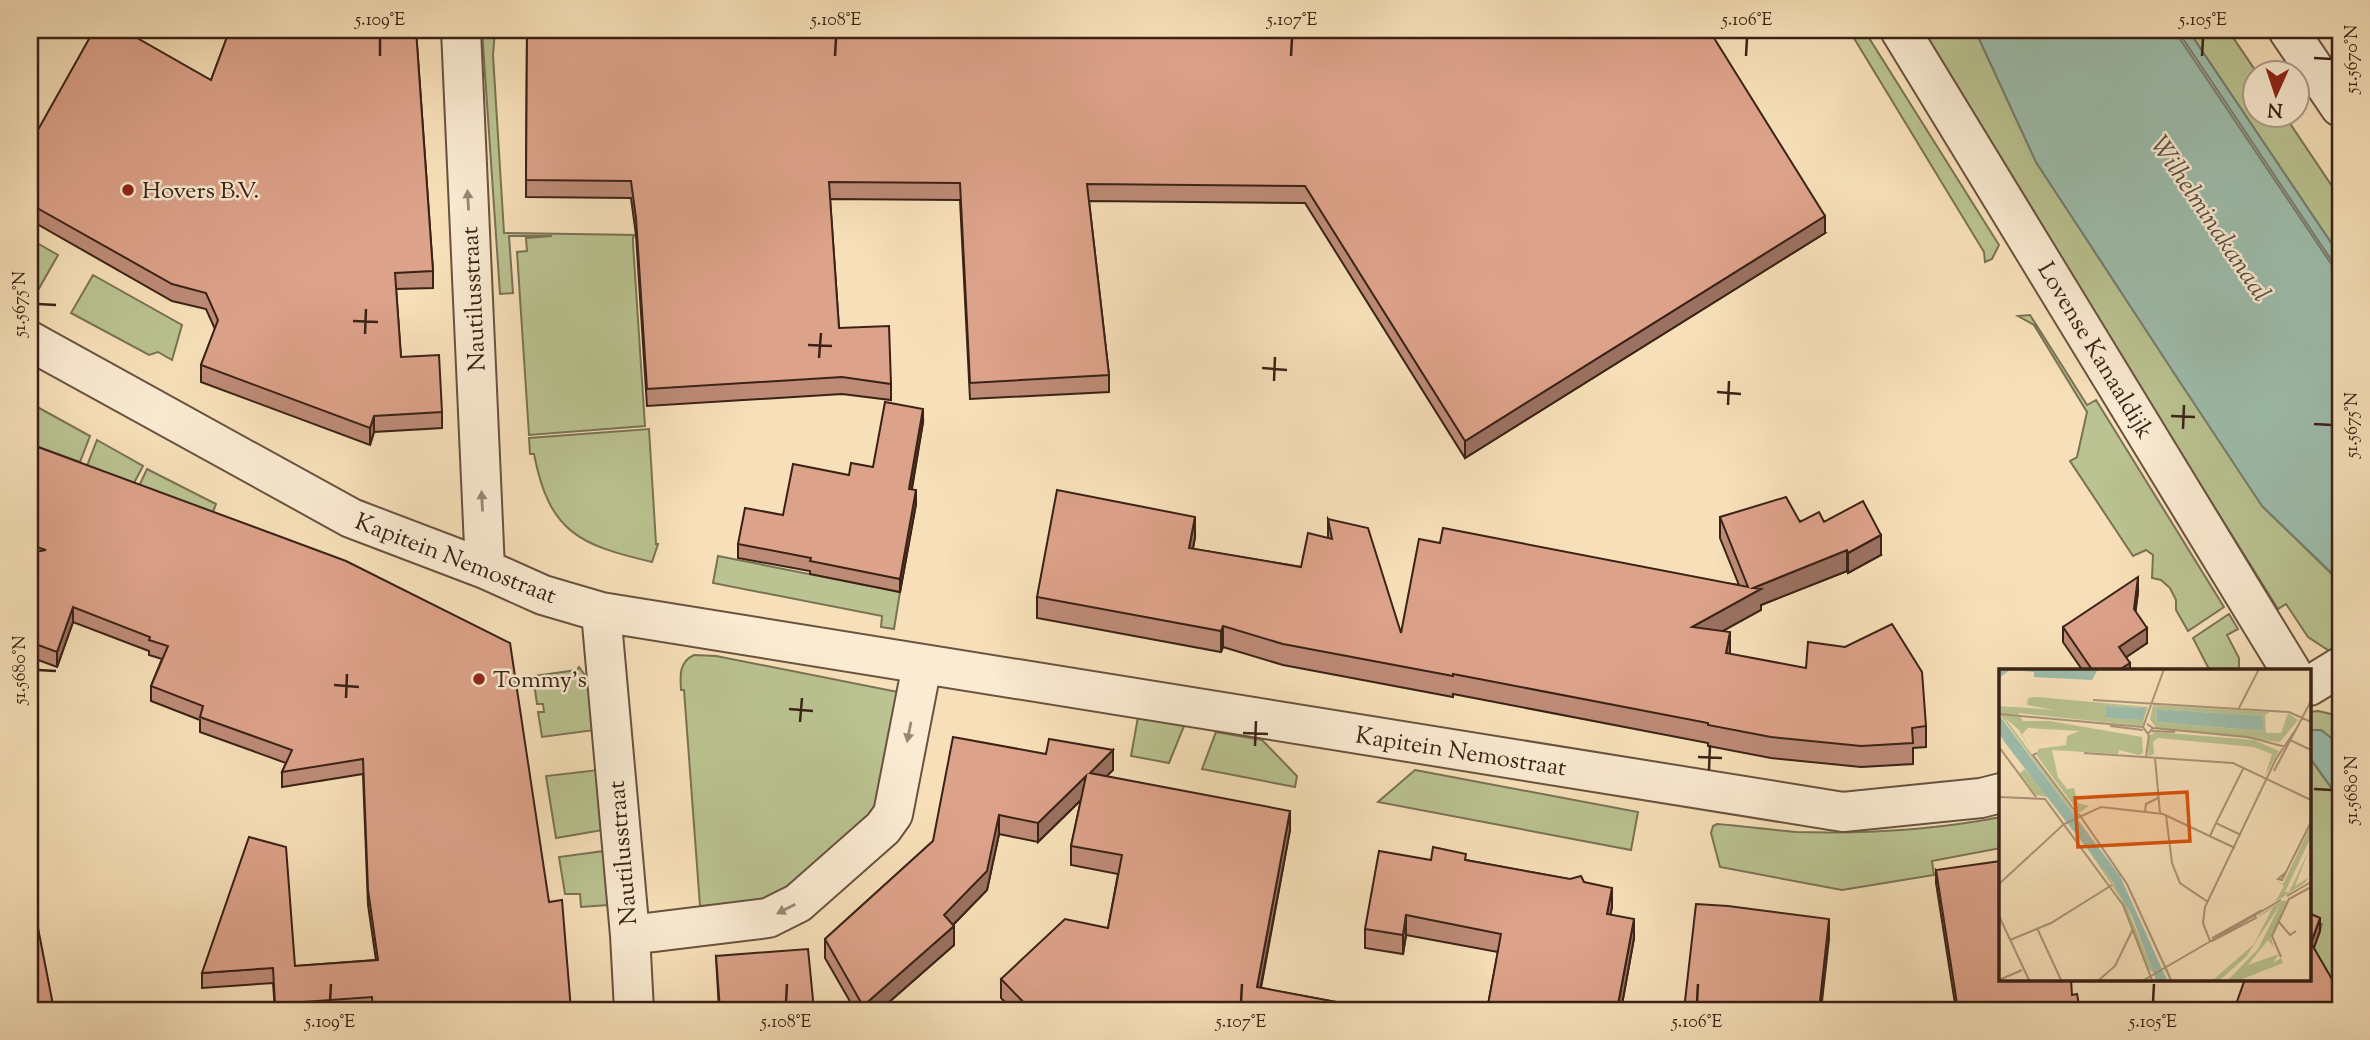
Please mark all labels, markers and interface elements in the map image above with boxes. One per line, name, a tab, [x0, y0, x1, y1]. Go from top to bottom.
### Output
text: 5.109°E	[354, 8, 405, 34]
text: 5.108°E	[810, 8, 861, 34]
text: 5.107°E	[1266, 8, 1317, 34]
text: 5.106°E	[1721, 8, 1772, 34]
text: 5.105°E	[2178, 8, 2227, 34]
text: 51.5670°N	[2340, 25, 2366, 94]
north arrow	[2240, 60, 2310, 130]
text: N	[2267, 95, 2284, 122]
water label: Wilhelminakanaal	[2140, 129, 2278, 310]
place label: Hovers B.V.	[142, 175, 259, 209]
marker: Hovers B.V.	[120, 182, 136, 198]
one-way arrow	[463, 189, 474, 211]
street label: Nautilusstraat	[454, 226, 496, 372]
street label: Lovense Kanaaldijk	[2028, 256, 2161, 446]
text: 51.5675°N	[8, 271, 34, 338]
text: 51.5675°N	[2340, 392, 2366, 459]
one-way arrow	[476, 490, 487, 512]
street label: Kapitein Nemostraat	[350, 506, 561, 614]
text: 51.5680°N	[8, 635, 34, 706]
place label: Tommy's	[493, 664, 587, 698]
inset map	[1999, 669, 2310, 981]
marker: Tommy's	[471, 671, 487, 687]
street label: Kapitein Nemostraat	[1353, 720, 1569, 786]
one-way arrow	[903, 721, 914, 743]
text: 51.5680°N	[2340, 755, 2366, 826]
street label: Nautilusstraat	[601, 779, 647, 927]
one-way arrow	[776, 903, 796, 914]
text: 5.109°E	[304, 1010, 355, 1036]
text: 5.108°E	[760, 1010, 811, 1036]
text: 5.107°E	[1215, 1010, 1266, 1036]
text: 5.106°E	[1671, 1010, 1722, 1036]
text: 5.105°E	[2128, 1010, 2177, 1036]

